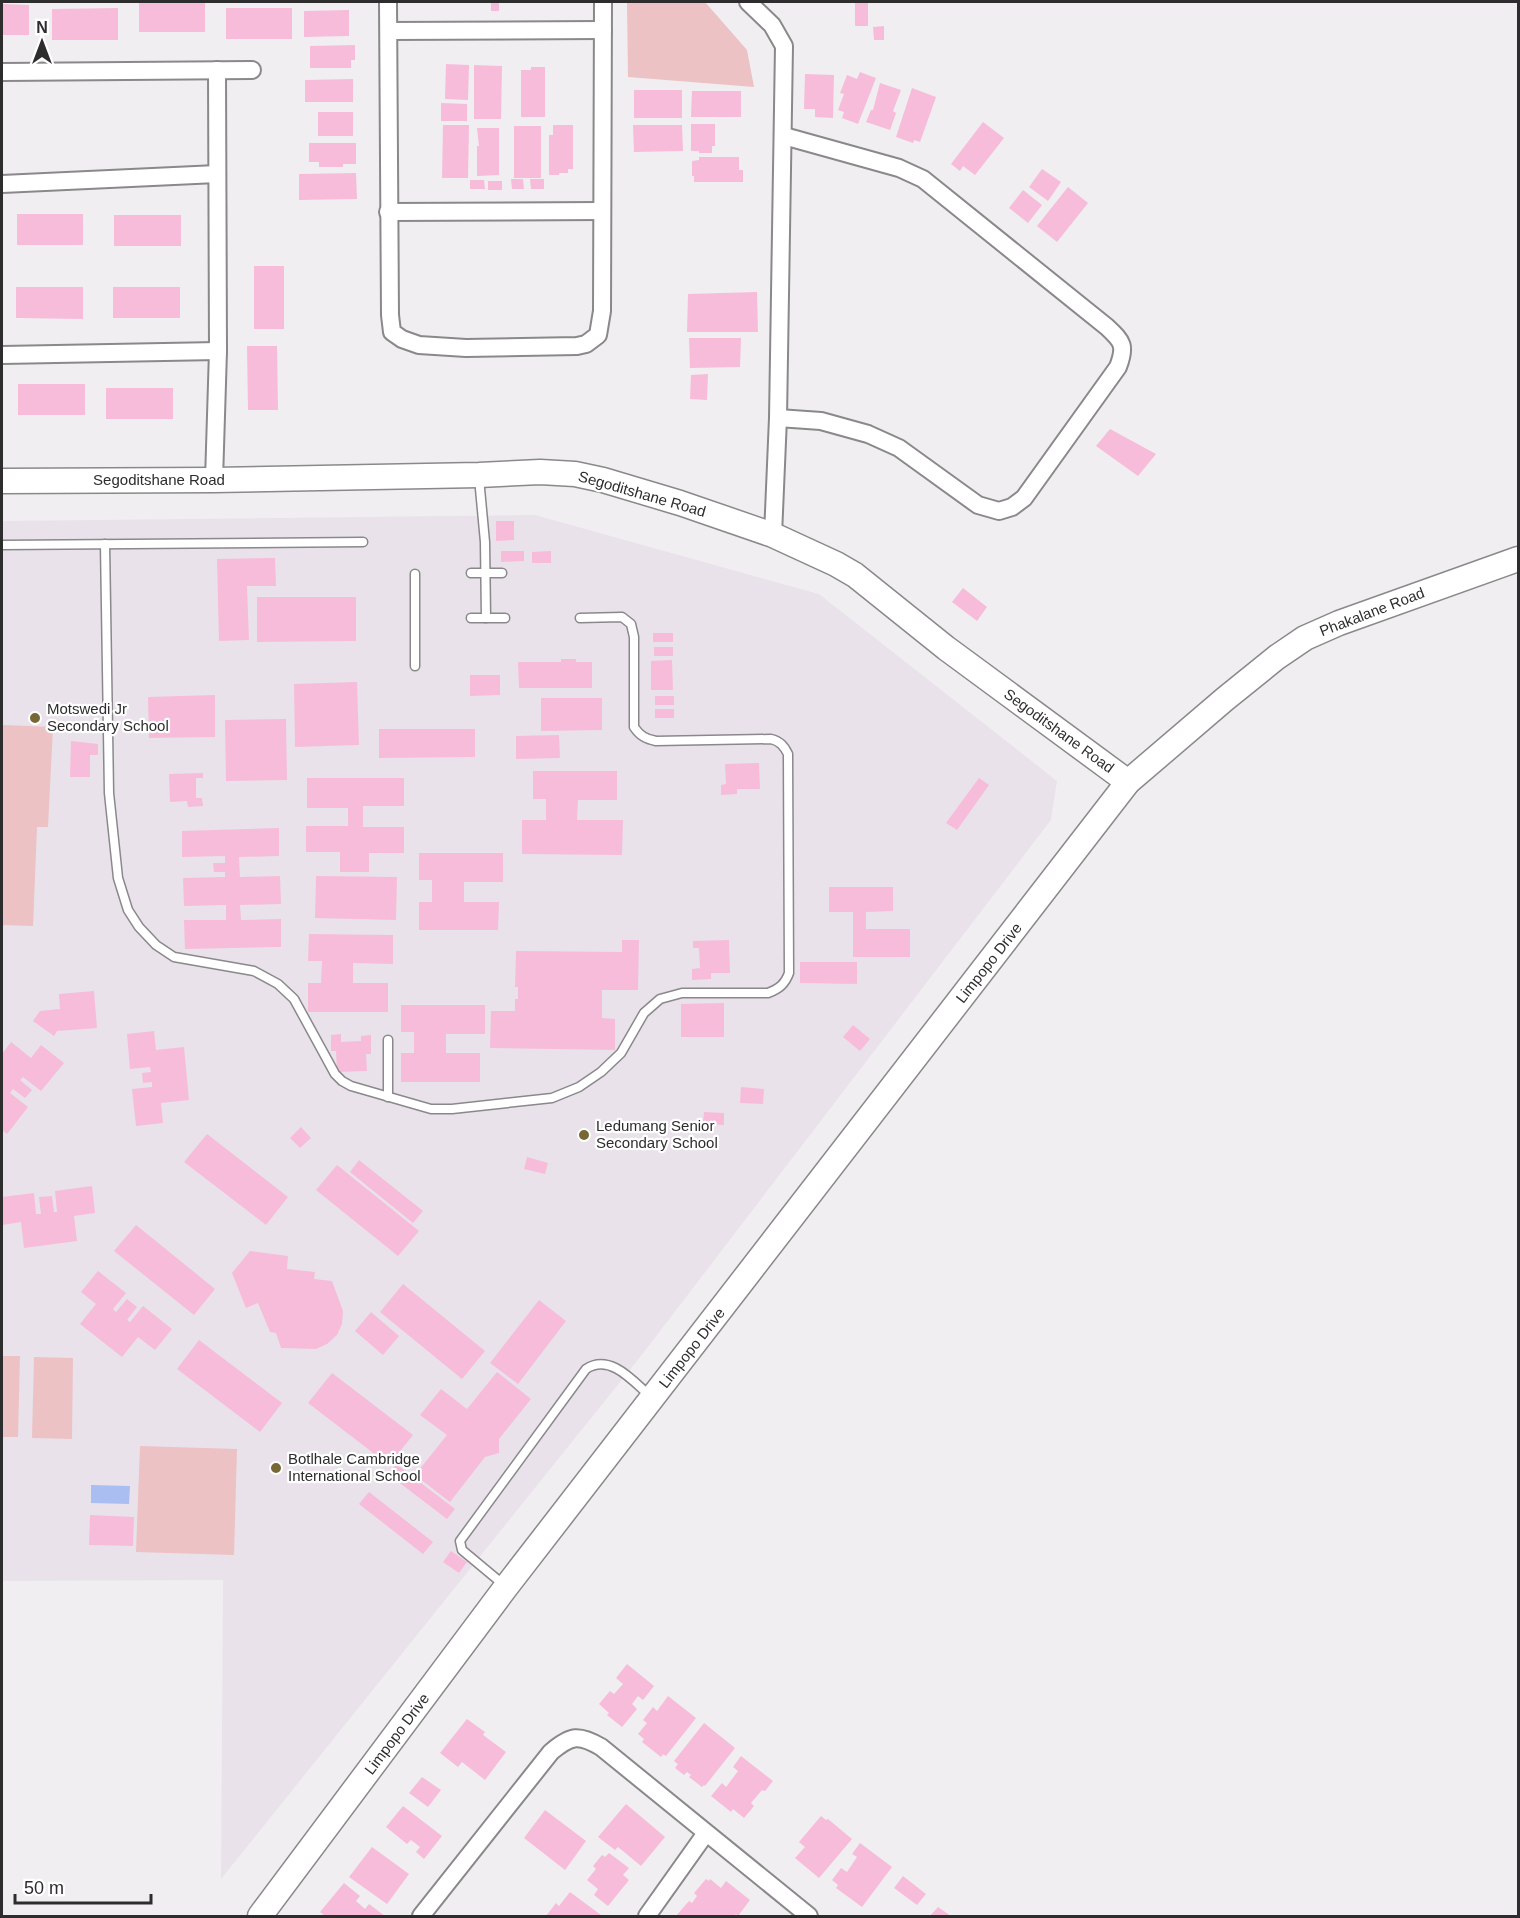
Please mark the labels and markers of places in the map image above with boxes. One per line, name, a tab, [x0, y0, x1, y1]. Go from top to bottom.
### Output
place label: Motswedi Jr Secondary School	[47, 700, 169, 734]
marker: Motswedi Jr Secondary School	[28, 711, 42, 725]
place label: Ledumang Senior Secondary School	[596, 1117, 718, 1151]
marker: Ledumang Senior Secondary School	[577, 1128, 591, 1142]
place label: Botlhale Cambridge International School	[288, 1450, 421, 1484]
marker: Botlhale Cambridge International School	[269, 1461, 283, 1475]

